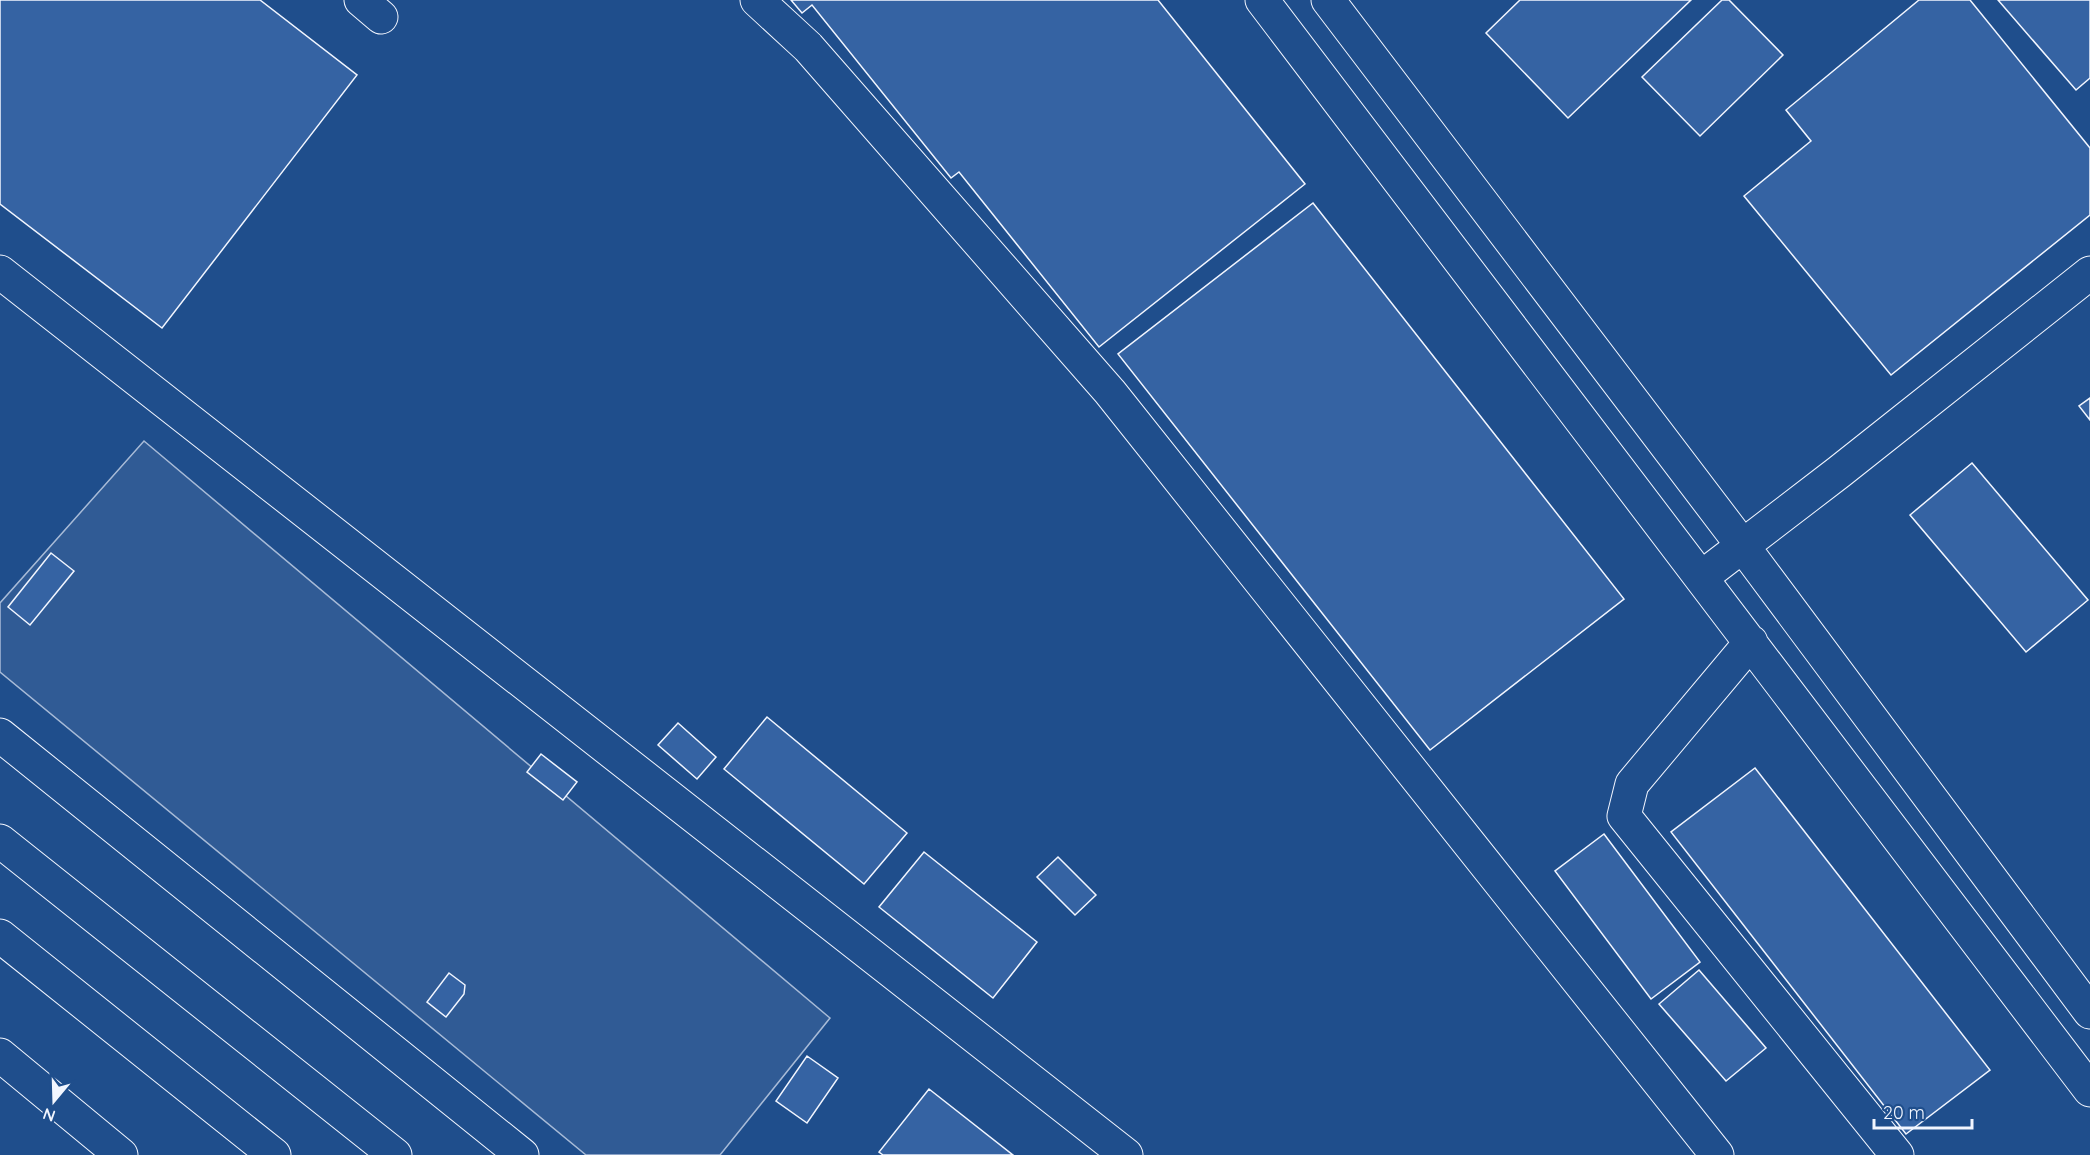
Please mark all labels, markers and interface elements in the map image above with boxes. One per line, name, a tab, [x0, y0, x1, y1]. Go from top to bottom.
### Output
north arrow	[24, 1071, 84, 1131]
scale bar	[1874, 1092, 1972, 1130]
text: 20 m	[1883, 1101, 1925, 1124]
text: N	[40, 1104, 58, 1127]

